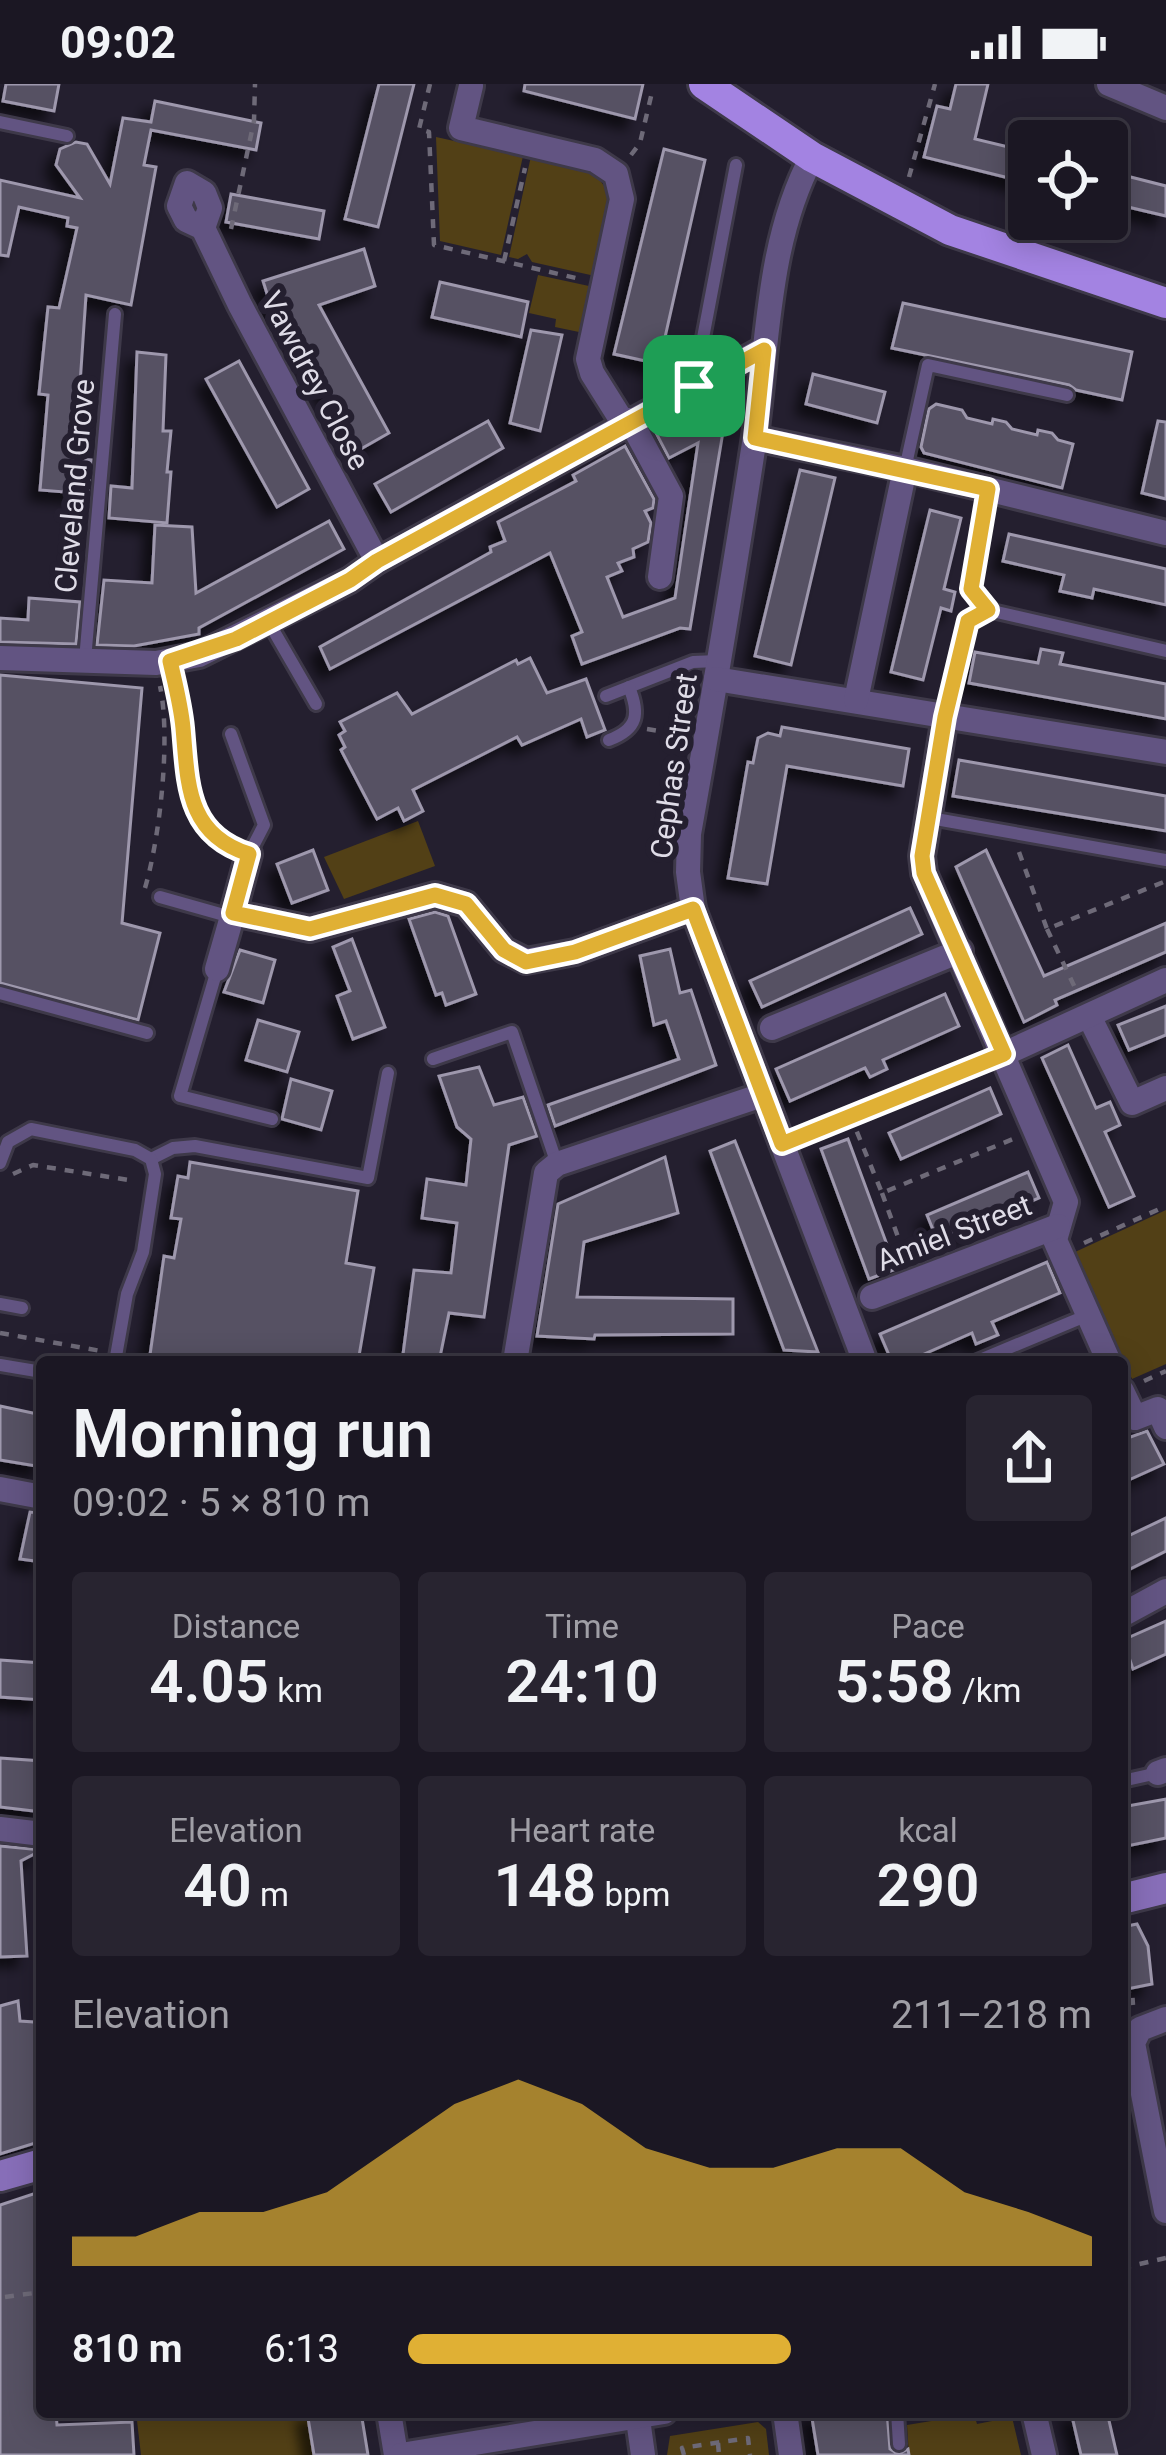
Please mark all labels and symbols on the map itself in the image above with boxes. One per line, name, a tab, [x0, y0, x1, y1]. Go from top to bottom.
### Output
street label: Vawdrey Close	[254, 286, 377, 476]
pin	[643, 335, 745, 437]
street label: Cleveland Grove	[48, 377, 101, 594]
street label: Cephas Street	[643, 671, 704, 861]
street label: Amiel Street	[871, 1187, 1036, 1278]

